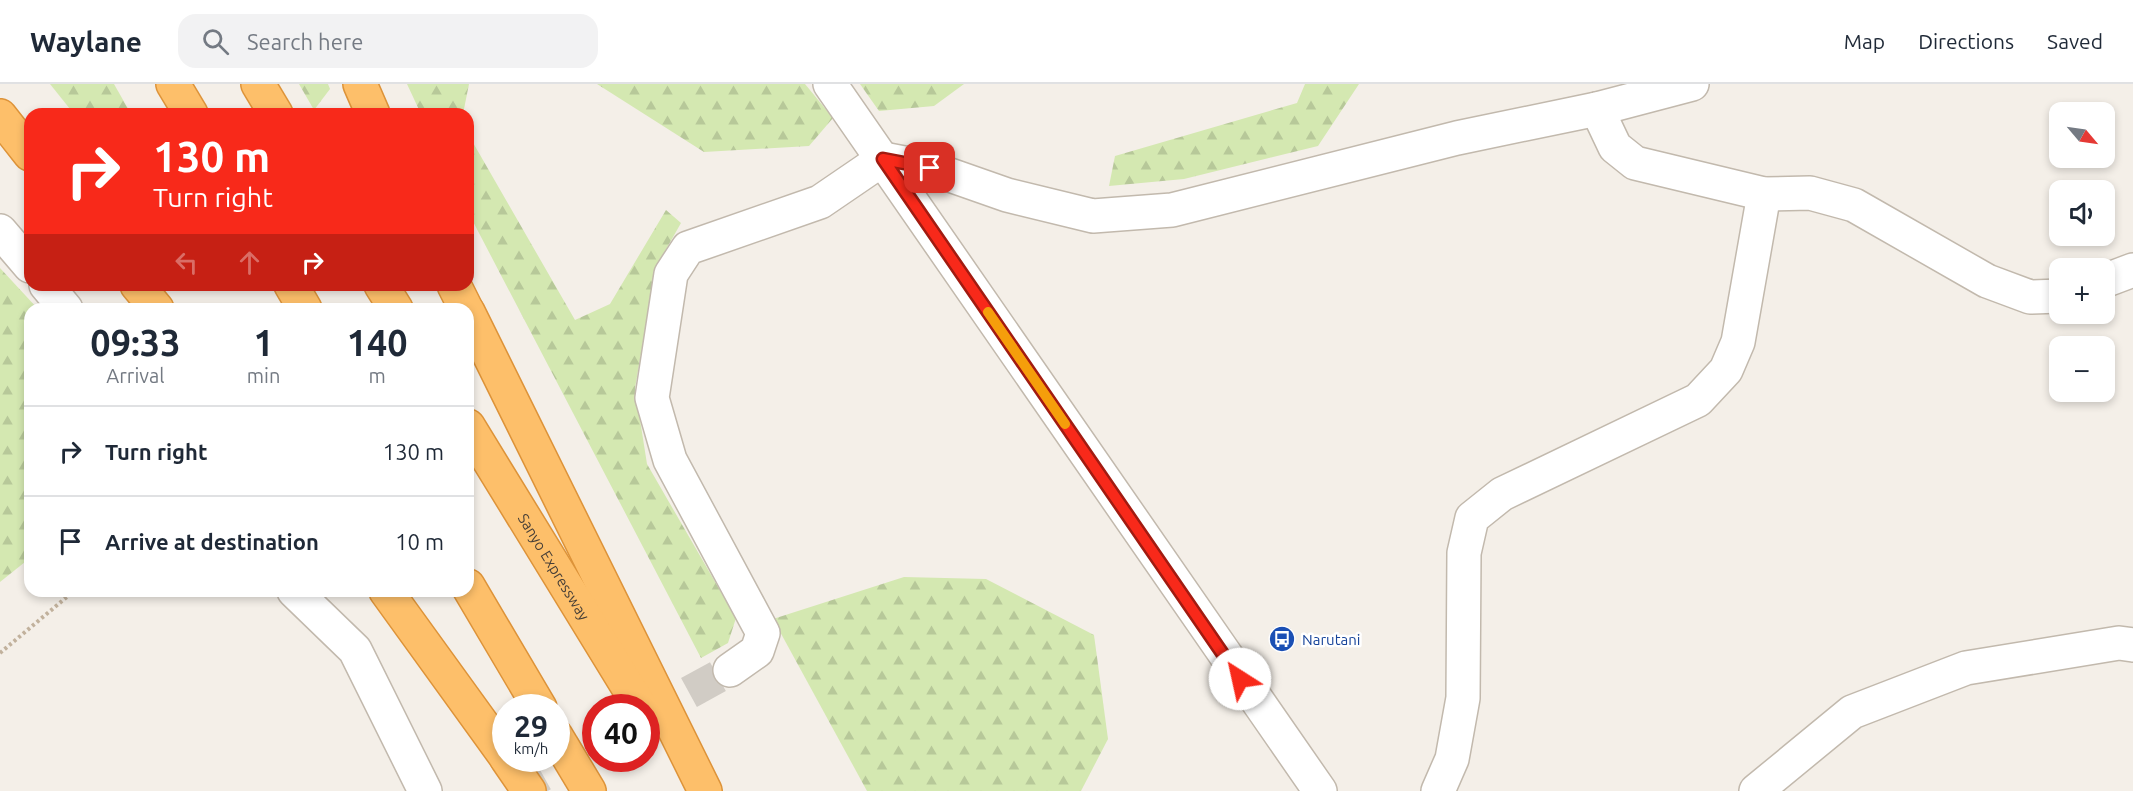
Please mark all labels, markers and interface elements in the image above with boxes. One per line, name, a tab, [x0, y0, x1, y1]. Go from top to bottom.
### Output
search box	[178, 14, 598, 68]
icon: search	[199, 25, 232, 58]
text: Waylane	[30, 26, 142, 57]
text: Search here	[247, 29, 363, 54]
text: Map	[1844, 29, 1885, 53]
text: Directions	[1918, 29, 2014, 53]
text: Saved	[2047, 29, 2103, 53]
north arrow	[2049, 102, 2115, 168]
map controls	[2049, 102, 2115, 402]
icon: right	[54, 132, 132, 210]
text: 130 m	[153, 133, 270, 180]
pin	[904, 142, 955, 193]
icon: arrive	[913, 151, 946, 184]
button: sound	[2049, 180, 2115, 246]
text: Turn right	[153, 182, 273, 212]
icon: left	[170, 246, 203, 279]
icon: ahead	[233, 246, 266, 279]
icon: right	[296, 246, 329, 279]
button: +	[2049, 258, 2115, 324]
text: 09:33	[90, 322, 180, 363]
text: 1	[253, 322, 274, 363]
text: 140	[347, 322, 408, 363]
button: −	[2049, 336, 2115, 402]
text: Arrival	[106, 364, 165, 387]
text: min	[247, 364, 280, 387]
text: m	[369, 364, 386, 387]
icon: right	[54, 435, 87, 468]
text: Turn right	[105, 439, 207, 464]
text: 130 m	[383, 439, 444, 464]
street label: Sanyo Expressway	[515, 510, 593, 623]
icon: arrive	[54, 525, 87, 558]
text: Arrive at destination	[105, 529, 319, 554]
text: 10 m	[395, 529, 444, 554]
bus stop icon: Narutani	[1267, 624, 1297, 654]
place label: Narutani	[1302, 631, 1360, 648]
position arrow	[1208, 647, 1272, 711]
speed limit sign: 40	[582, 694, 660, 772]
text: 29	[514, 709, 548, 743]
text: km/h	[514, 740, 548, 757]

